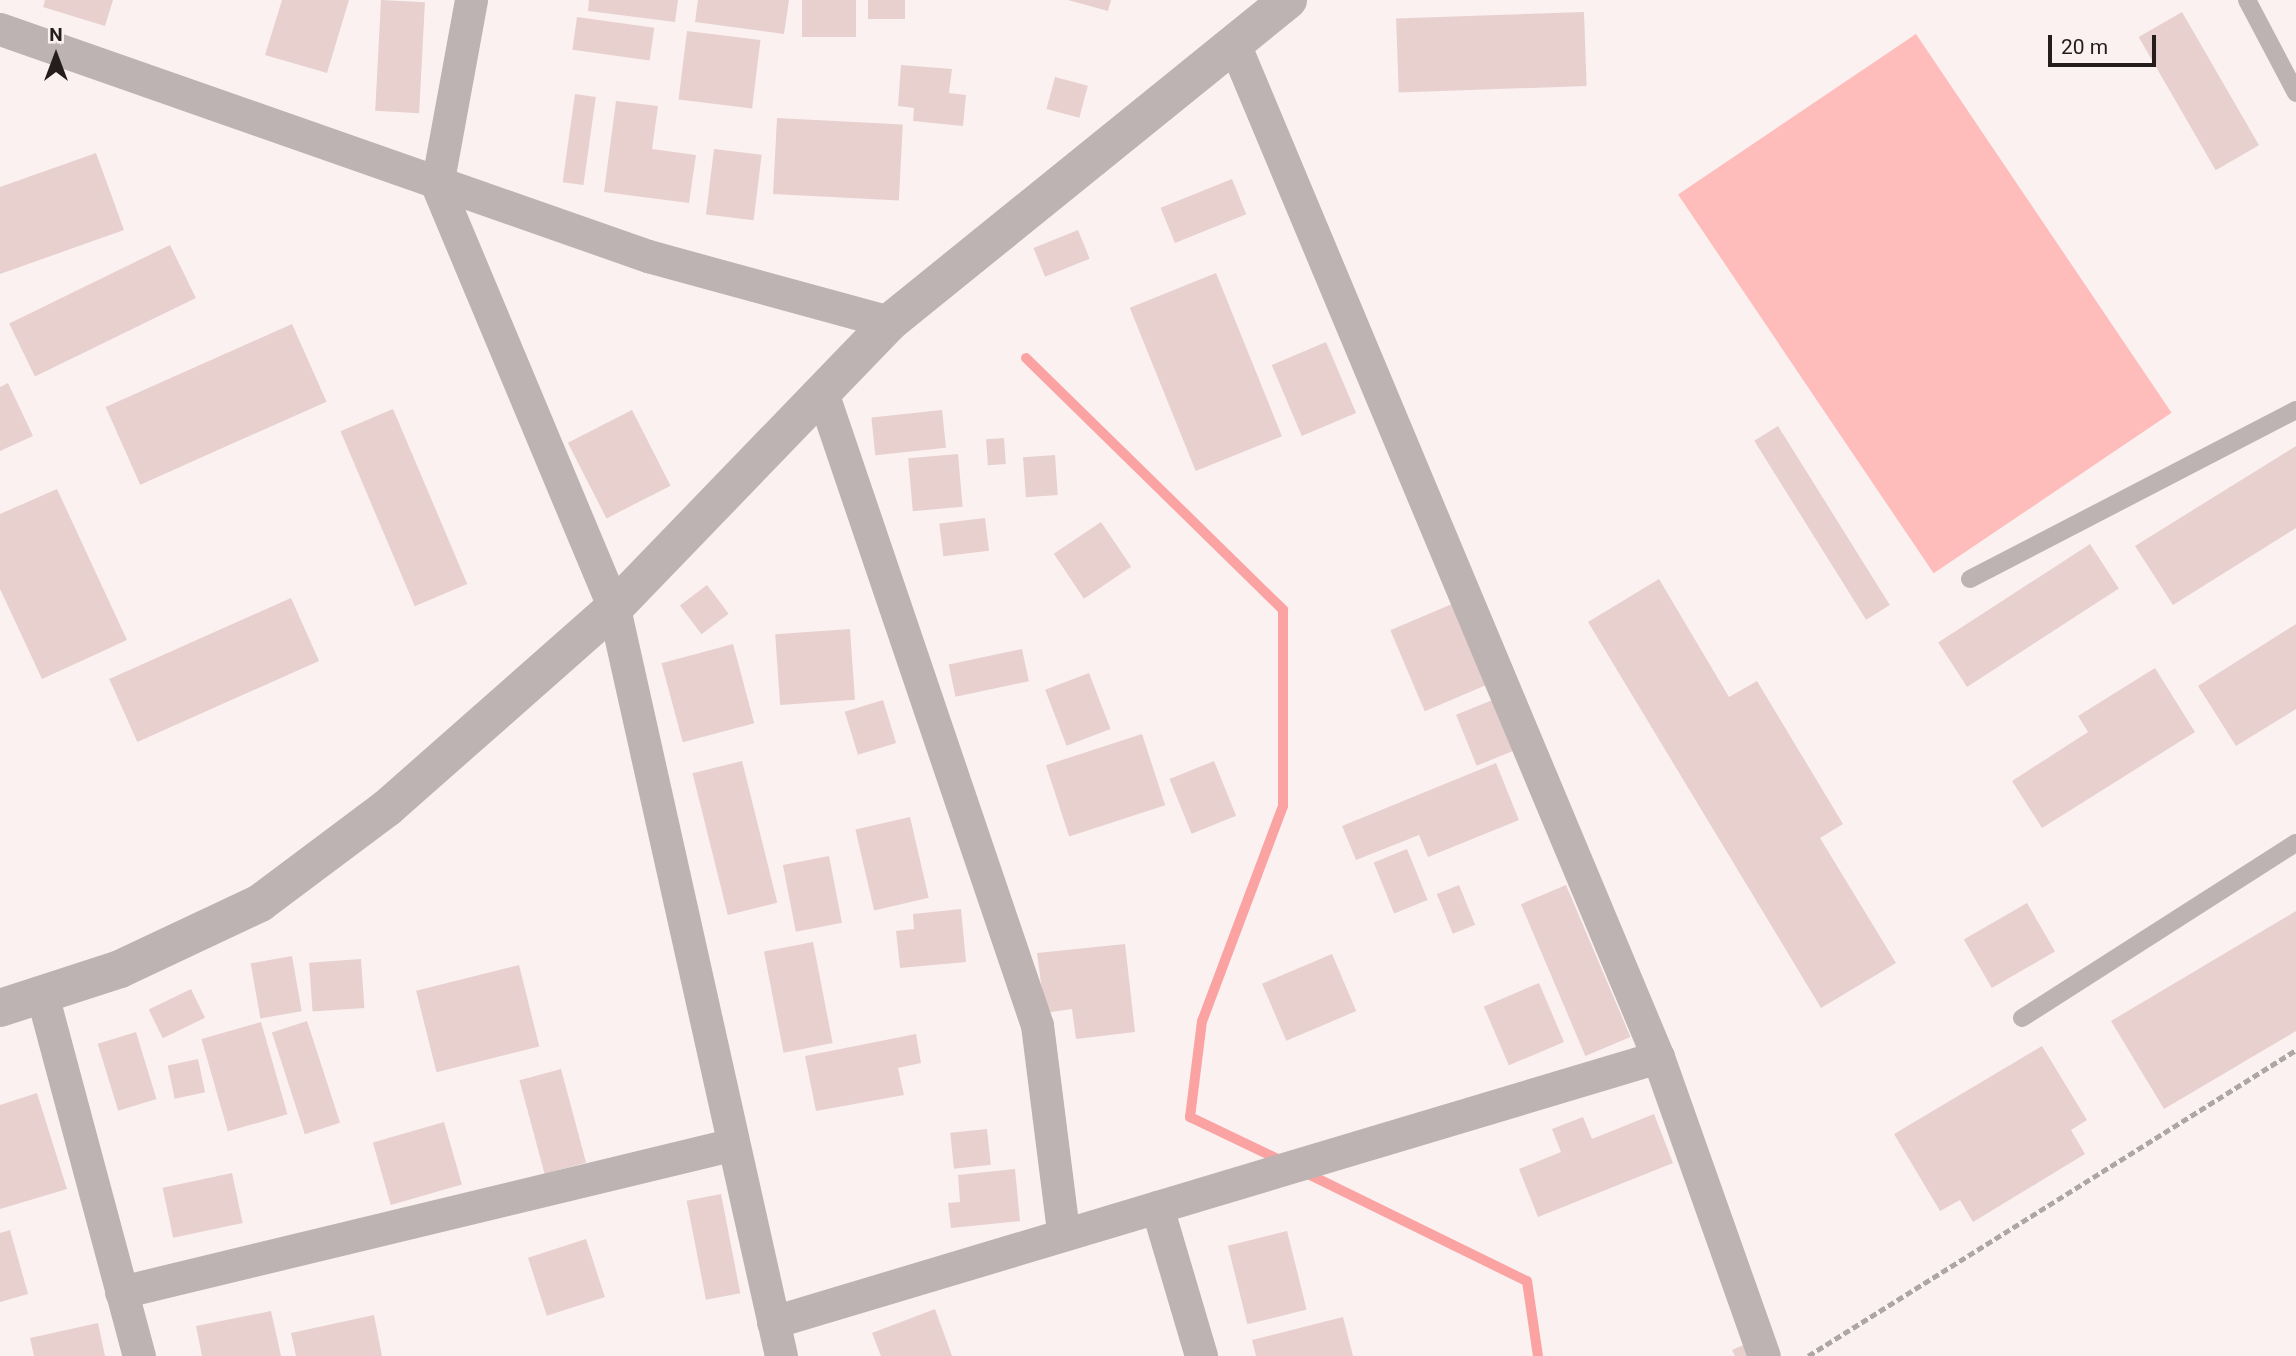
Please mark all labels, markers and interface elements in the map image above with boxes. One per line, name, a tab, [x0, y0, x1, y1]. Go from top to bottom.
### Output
north arrow	[21, 21, 91, 91]
scale bar	[2051, 21, 2160, 65]
text: N	[49, 23, 63, 46]
text: 20 m	[2061, 35, 2108, 59]

